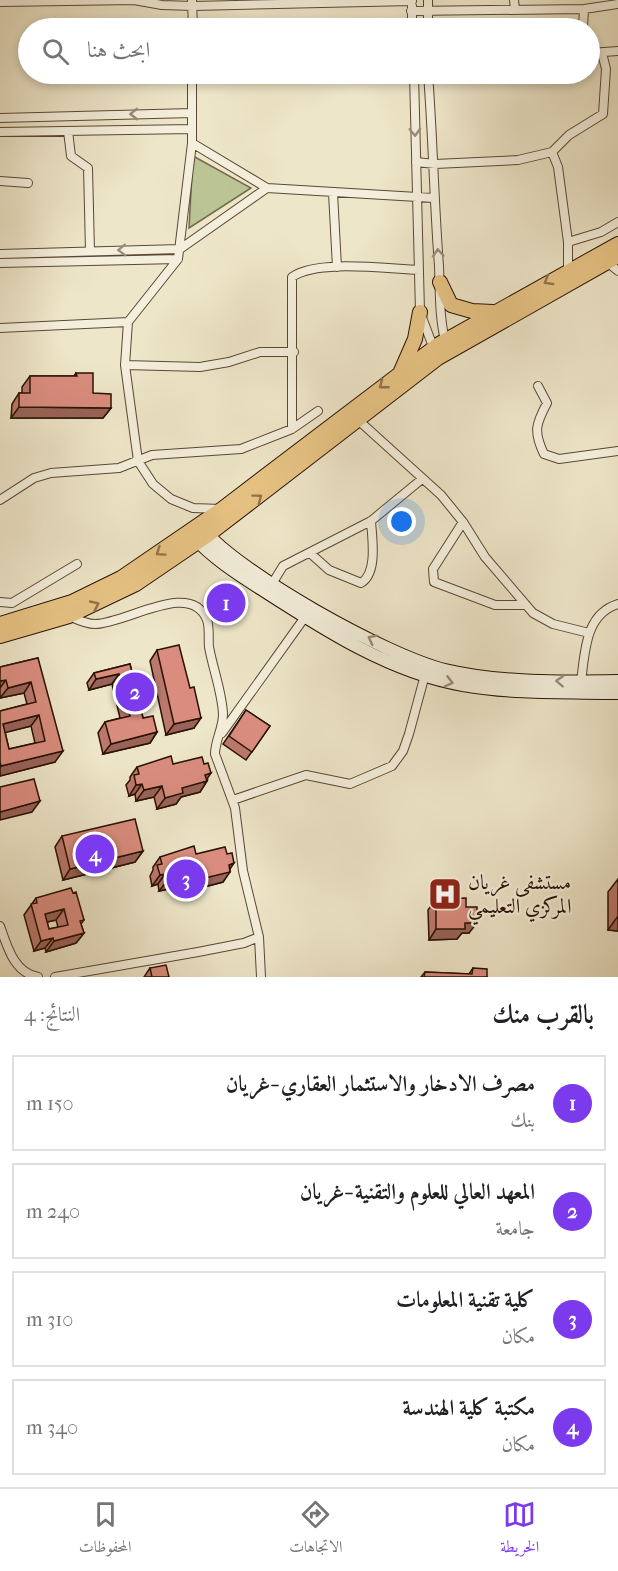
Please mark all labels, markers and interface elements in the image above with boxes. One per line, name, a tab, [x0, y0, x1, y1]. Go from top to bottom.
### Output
search box	[18, 18, 600, 84]
icon: search	[39, 35, 72, 68]
text: ابحث هنا	[87, 37, 150, 63]
one-way arrow	[129, 108, 138, 120]
one-way arrow	[409, 127, 422, 136]
one-way arrow	[117, 244, 126, 257]
one-way arrow	[432, 248, 445, 258]
one-way arrow	[544, 274, 554, 285]
one-way arrow	[379, 378, 390, 389]
one-way arrow	[251, 494, 262, 505]
your location	[387, 507, 416, 536]
one-way arrow	[156, 545, 167, 556]
pin: 1	[206, 580, 246, 626]
one-way arrow	[89, 600, 100, 612]
one-way arrow	[367, 635, 378, 647]
pin: 2	[116, 670, 154, 714]
one-way arrow	[555, 674, 564, 687]
one-way arrow	[444, 675, 454, 688]
pin: 4	[76, 832, 115, 876]
pin: 3	[166, 856, 206, 902]
place label: مستشفى غريان المركزي التعليمي	[468, 870, 572, 926]
hospital icon: مستشفى غريان المركزي التعليمي	[427, 876, 463, 912]
text: بالقرب منك	[492, 999, 594, 1030]
text: النتائج: 4	[24, 1003, 80, 1026]
text: مصرف الادخار والاستثمار العقاري -غريان	[226, 1071, 535, 1097]
text: 150 m	[26, 1092, 74, 1115]
text: 1	[569, 1092, 576, 1115]
text: بنك	[510, 1109, 535, 1132]
text: المعهد العالي للعلوم والتقنية -غريان	[300, 1179, 535, 1205]
text: 240 m	[26, 1200, 80, 1223]
text: 2	[567, 1200, 578, 1223]
text: جامعة	[496, 1217, 535, 1240]
text: كلية تقنية المعلومات	[396, 1287, 535, 1313]
text: 310 m	[26, 1308, 73, 1331]
text: 3	[568, 1308, 577, 1331]
text: مكان	[501, 1325, 535, 1348]
text: مكتبة كلية الهندسة	[403, 1395, 535, 1421]
text: 340 m	[26, 1416, 78, 1439]
text: 4	[567, 1416, 578, 1439]
text: مكان	[501, 1433, 535, 1456]
tab: المحفوظات	[79, 1498, 132, 1562]
tab: الاتجاهات	[289, 1498, 343, 1562]
tab: الخريطة	[500, 1498, 539, 1562]

